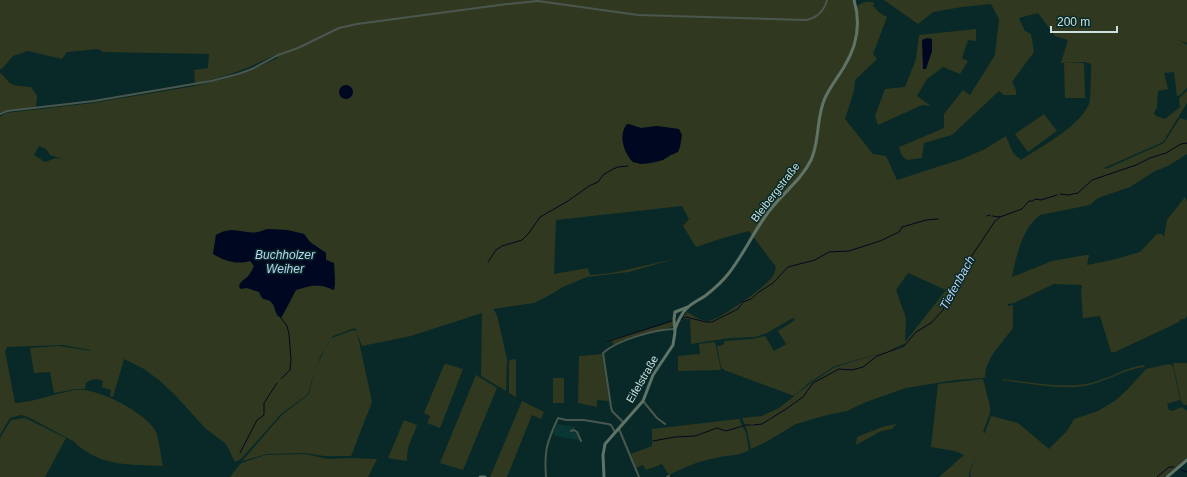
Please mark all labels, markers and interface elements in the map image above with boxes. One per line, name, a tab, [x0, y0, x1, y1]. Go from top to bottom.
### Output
scale bar	[1051, 8, 1117, 34]
text: 200 m	[1057, 15, 1090, 29]
street label: Bleibergstraße	[748, 160, 802, 224]
water label: Buchholzer Weiher	[255, 248, 316, 276]
water label: Tiefenbach	[937, 253, 978, 312]
street label: Eifelstraße	[624, 353, 660, 405]

